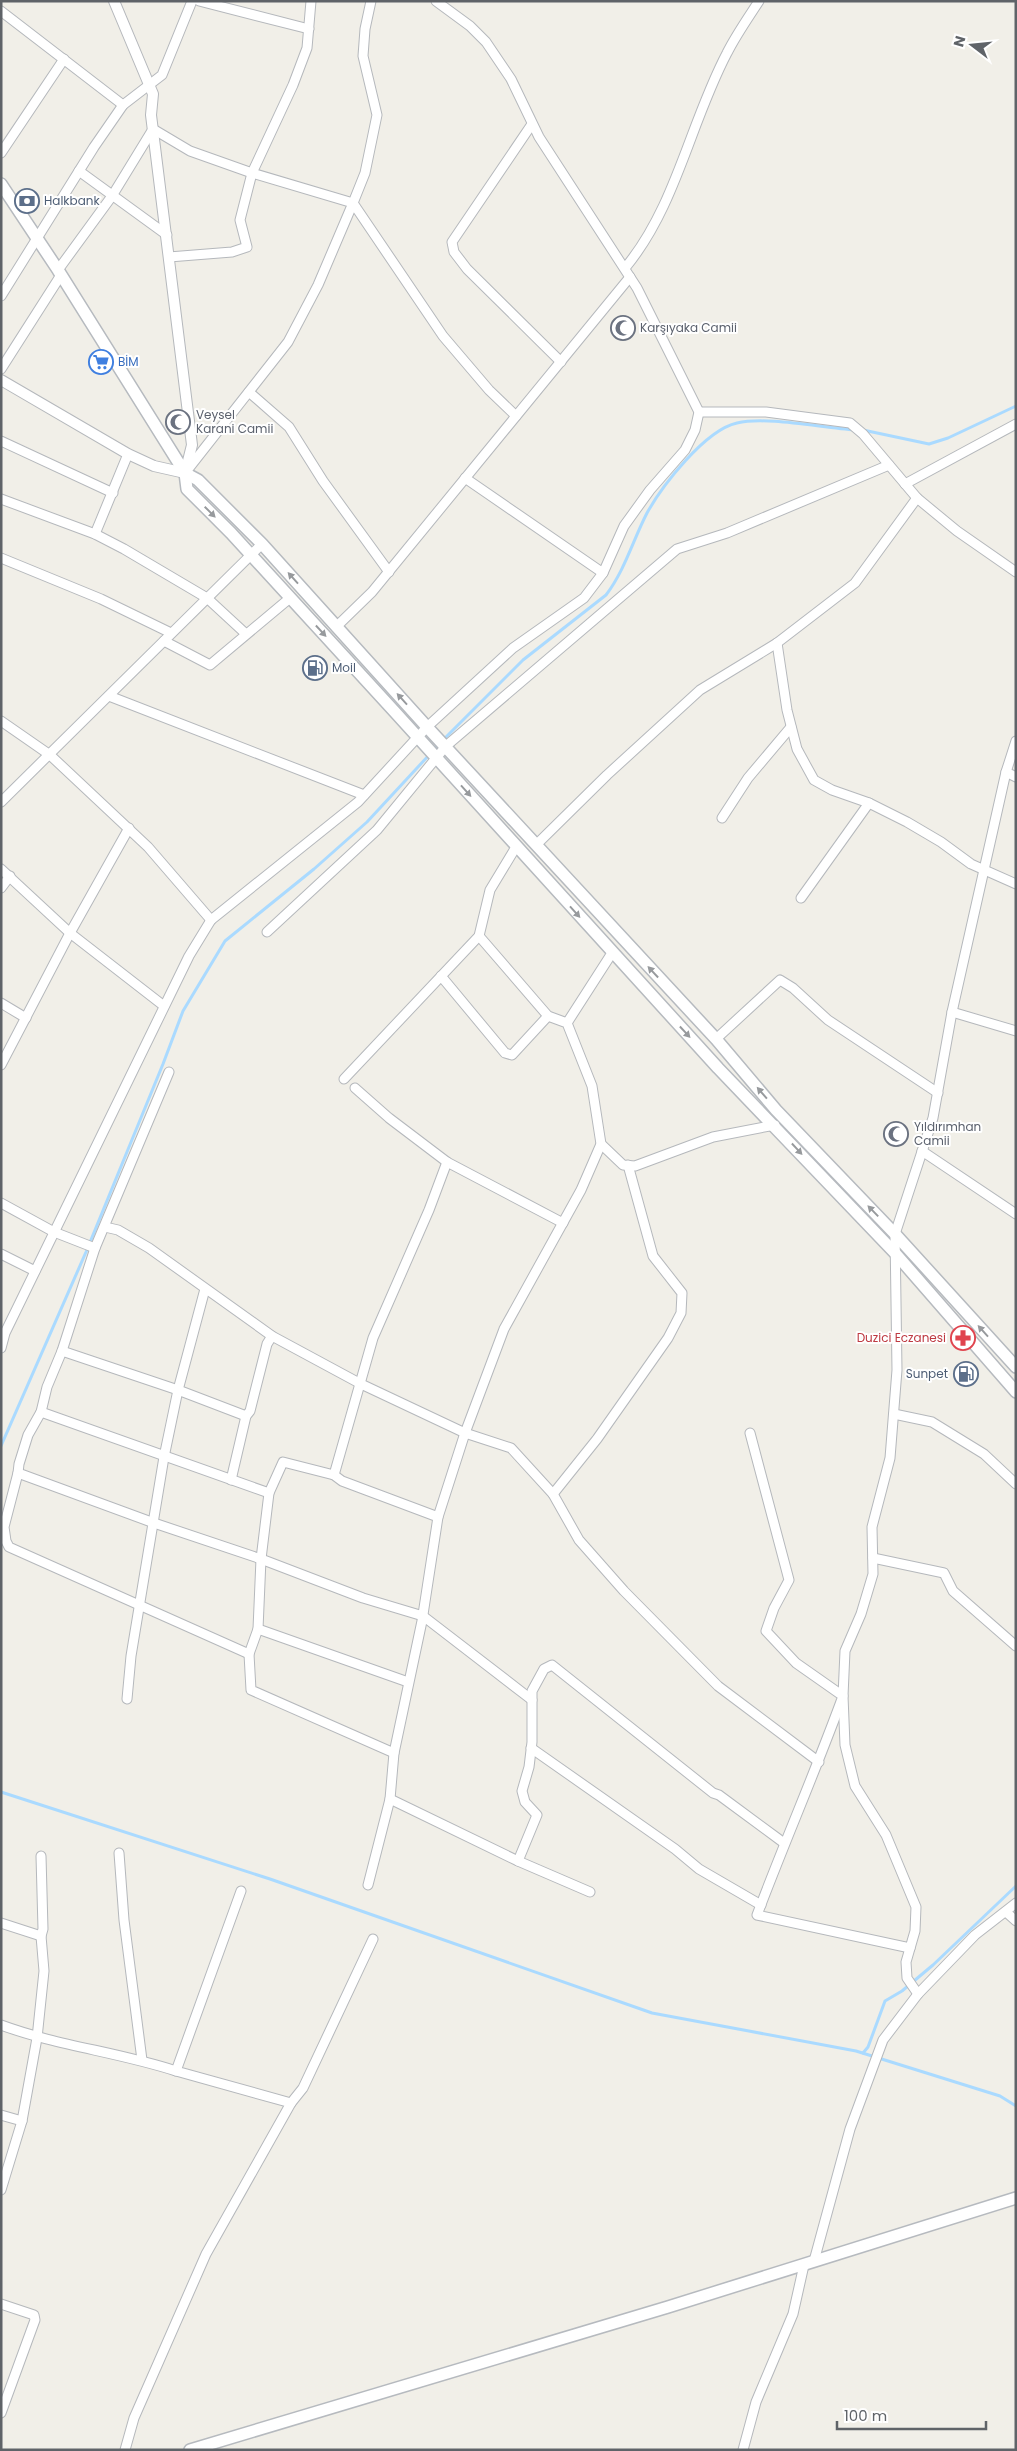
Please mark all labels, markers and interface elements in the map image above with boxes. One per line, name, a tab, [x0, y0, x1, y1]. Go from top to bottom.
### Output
north arrow	[947, 20, 997, 70]
text: N	[948, 34, 971, 49]
bank icon: Halkbank	[14, 188, 40, 214]
place label: Halkbank	[44, 192, 100, 209]
mosque icon: Karşıyaka Camii	[610, 315, 636, 341]
place label: Karşıyaka Camii	[640, 319, 737, 336]
supermarket icon: BİM	[88, 349, 114, 375]
place label: BİM	[118, 353, 139, 370]
place label: Veysel Karani Camii	[196, 406, 273, 437]
mosque icon: Veysel Karani Camii	[165, 409, 191, 435]
one-way arrow	[204, 506, 216, 518]
one-way arrow	[287, 573, 299, 585]
one-way arrow	[315, 625, 327, 637]
fuel station icon: Moil	[302, 655, 328, 681]
place label: Moil	[332, 659, 356, 676]
one-way arrow	[396, 694, 408, 706]
one-way arrow	[460, 785, 472, 797]
one-way arrow	[569, 905, 581, 917]
one-way arrow	[647, 966, 659, 978]
one-way arrow	[679, 1025, 691, 1037]
one-way arrow	[756, 1087, 768, 1099]
place label: Yıldırımhan Camii	[914, 1118, 981, 1149]
mosque icon: Yıldırımhan Camii	[883, 1121, 909, 1147]
one-way arrow	[791, 1143, 803, 1155]
one-way arrow	[867, 1205, 879, 1217]
pharmacy icon: Duzici Eczanesi	[950, 1325, 976, 1351]
one-way arrow	[977, 1325, 989, 1337]
place label: Duzici Eczanesi	[857, 1329, 946, 1346]
fuel station icon: Sunpet	[953, 1361, 979, 1387]
place label: Sunpet	[906, 1365, 948, 1382]
scale bar	[837, 2398, 986, 2430]
text: 100 m	[844, 2405, 887, 2426]

